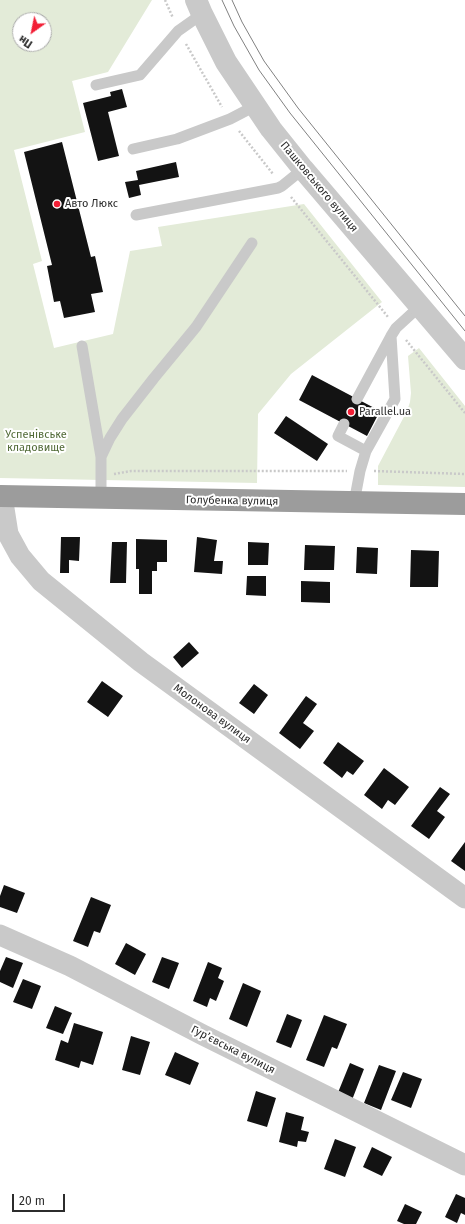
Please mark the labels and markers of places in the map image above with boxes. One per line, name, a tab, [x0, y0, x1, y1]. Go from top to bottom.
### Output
place label: Авто Люкс	[65, 197, 118, 211]
marker: Авто Люкс	[52, 199, 62, 209]
place label: Parallel.ua	[359, 405, 411, 419]
marker: Parallel.ua	[346, 407, 356, 417]

